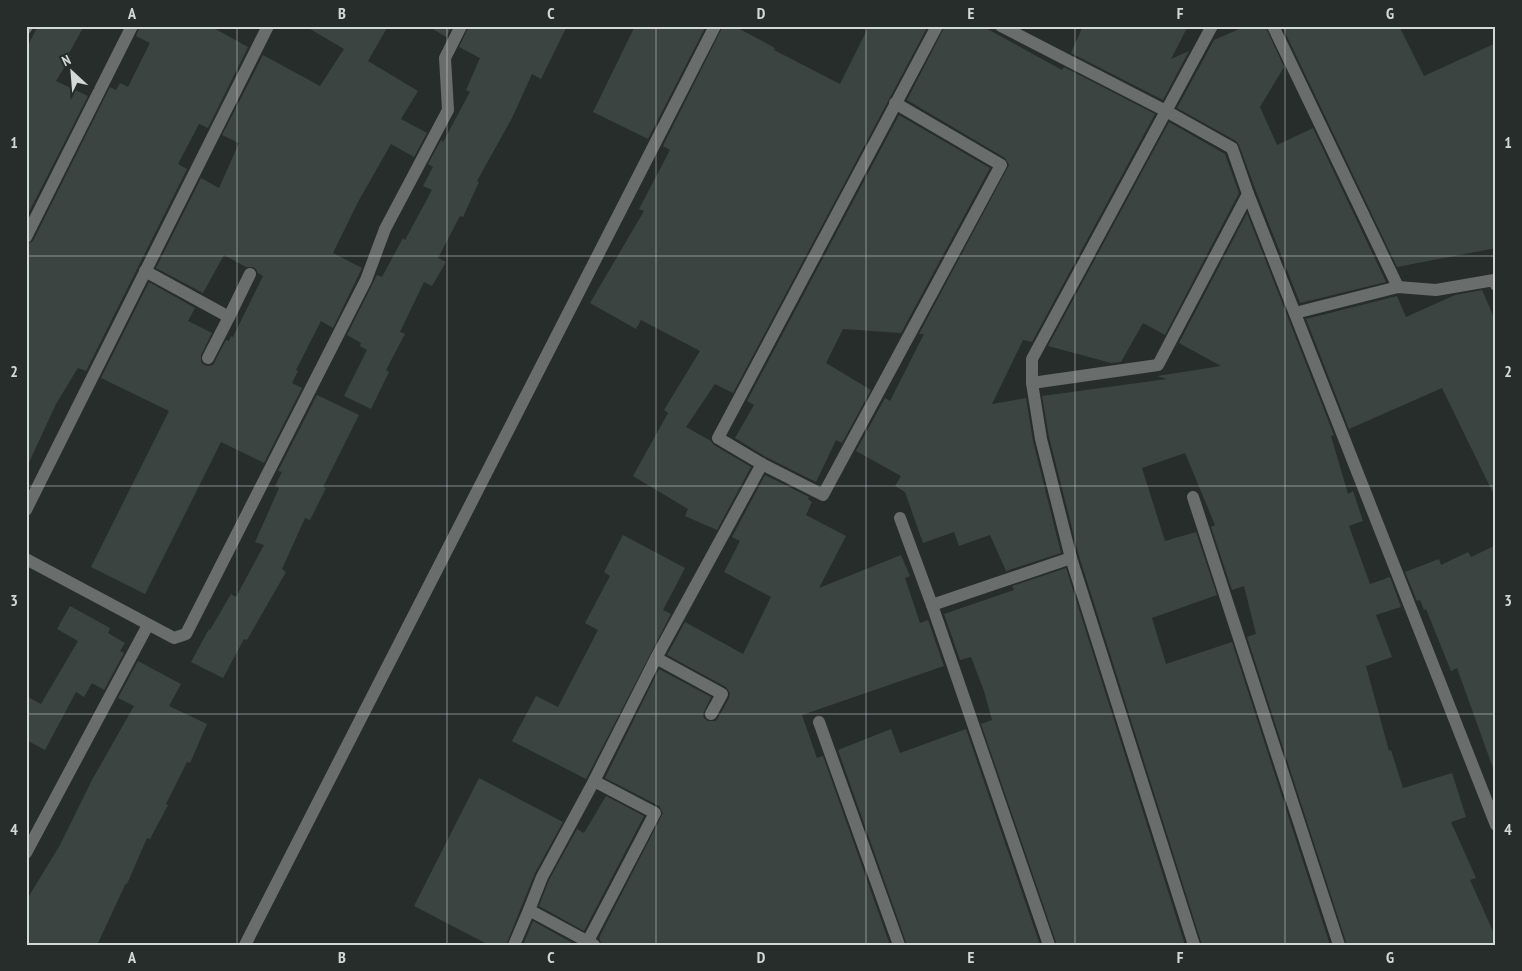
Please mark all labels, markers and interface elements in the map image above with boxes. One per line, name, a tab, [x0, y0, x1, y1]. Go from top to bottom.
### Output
text: A	[127, 3, 137, 23]
text: B	[338, 3, 346, 23]
text: C	[547, 3, 555, 23]
text: D	[757, 3, 766, 23]
text: E	[968, 3, 975, 23]
text: F	[1177, 3, 1184, 23]
text: G	[1386, 3, 1394, 23]
north arrow	[48, 48, 98, 98]
text: N	[59, 51, 74, 70]
text: 1	[10, 132, 18, 152]
text: 1	[1504, 132, 1512, 152]
text: 2	[10, 361, 18, 381]
text: 2	[1504, 361, 1512, 381]
text: 3	[10, 590, 18, 610]
text: 3	[1504, 590, 1512, 610]
text: 4	[10, 819, 18, 839]
text: 4	[1504, 819, 1512, 839]
text: A	[127, 947, 137, 967]
text: B	[338, 947, 346, 967]
text: C	[547, 947, 555, 967]
text: D	[757, 947, 766, 967]
text: E	[968, 947, 975, 967]
text: F	[1177, 947, 1184, 967]
text: G	[1386, 947, 1394, 967]

